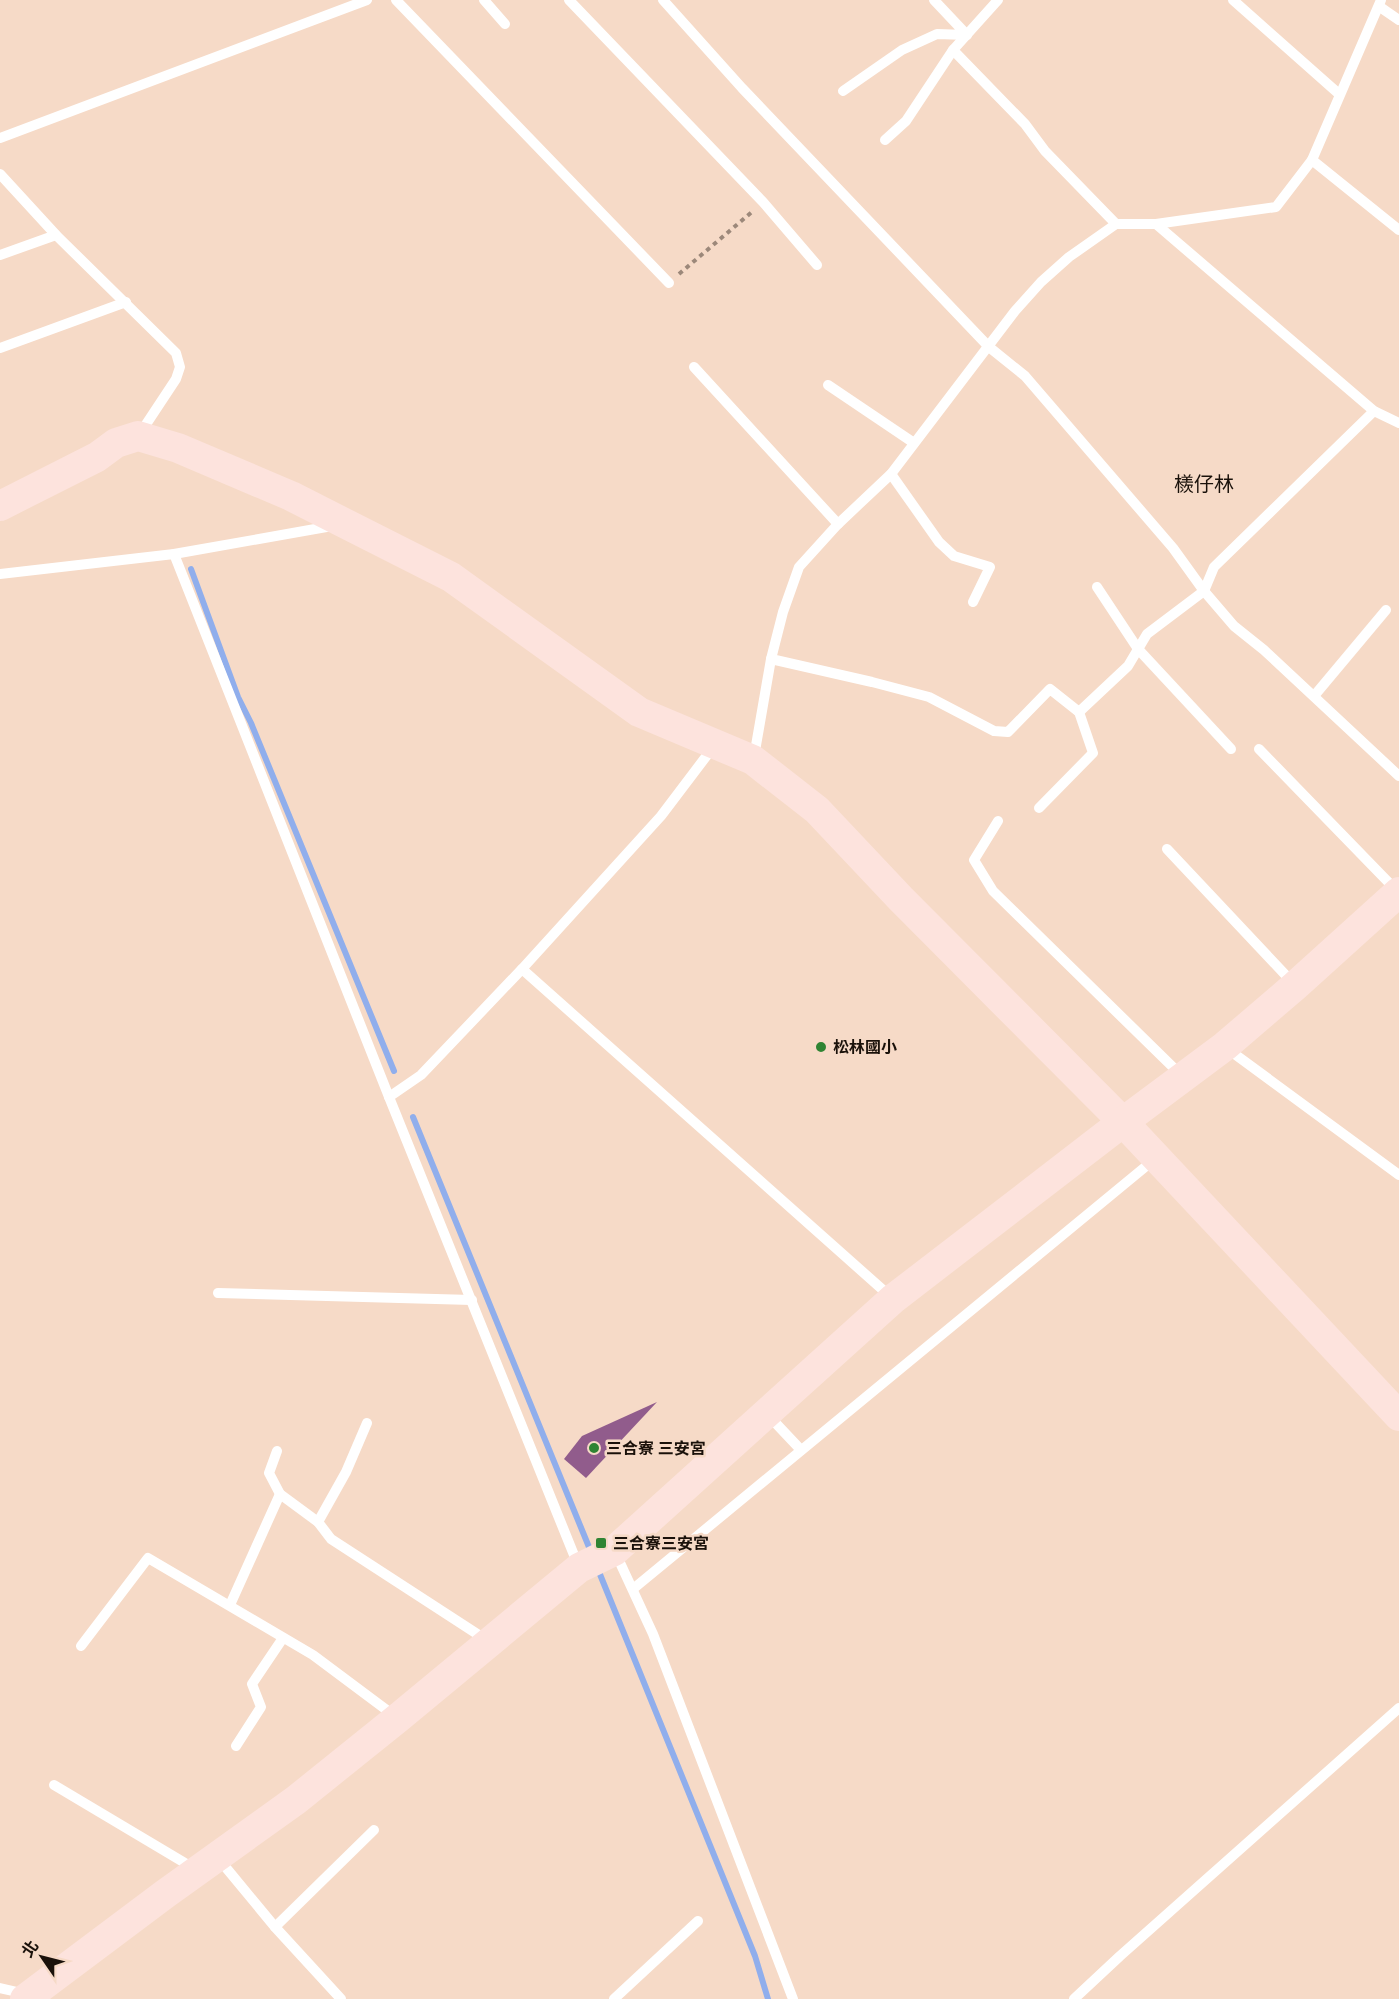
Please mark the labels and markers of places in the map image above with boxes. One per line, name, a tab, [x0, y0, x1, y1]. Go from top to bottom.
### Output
place label: 松林國小	[833, 1038, 897, 1057]
marker: 松林國小	[814, 1040, 828, 1054]
place label: 三合寮 三安宮	[606, 1439, 706, 1458]
marker: 三合寮 三安宮	[587, 1441, 601, 1455]
place label: 三合寮三安宮	[613, 1534, 709, 1553]
marker: 三合寮三安宮	[594, 1536, 608, 1550]

